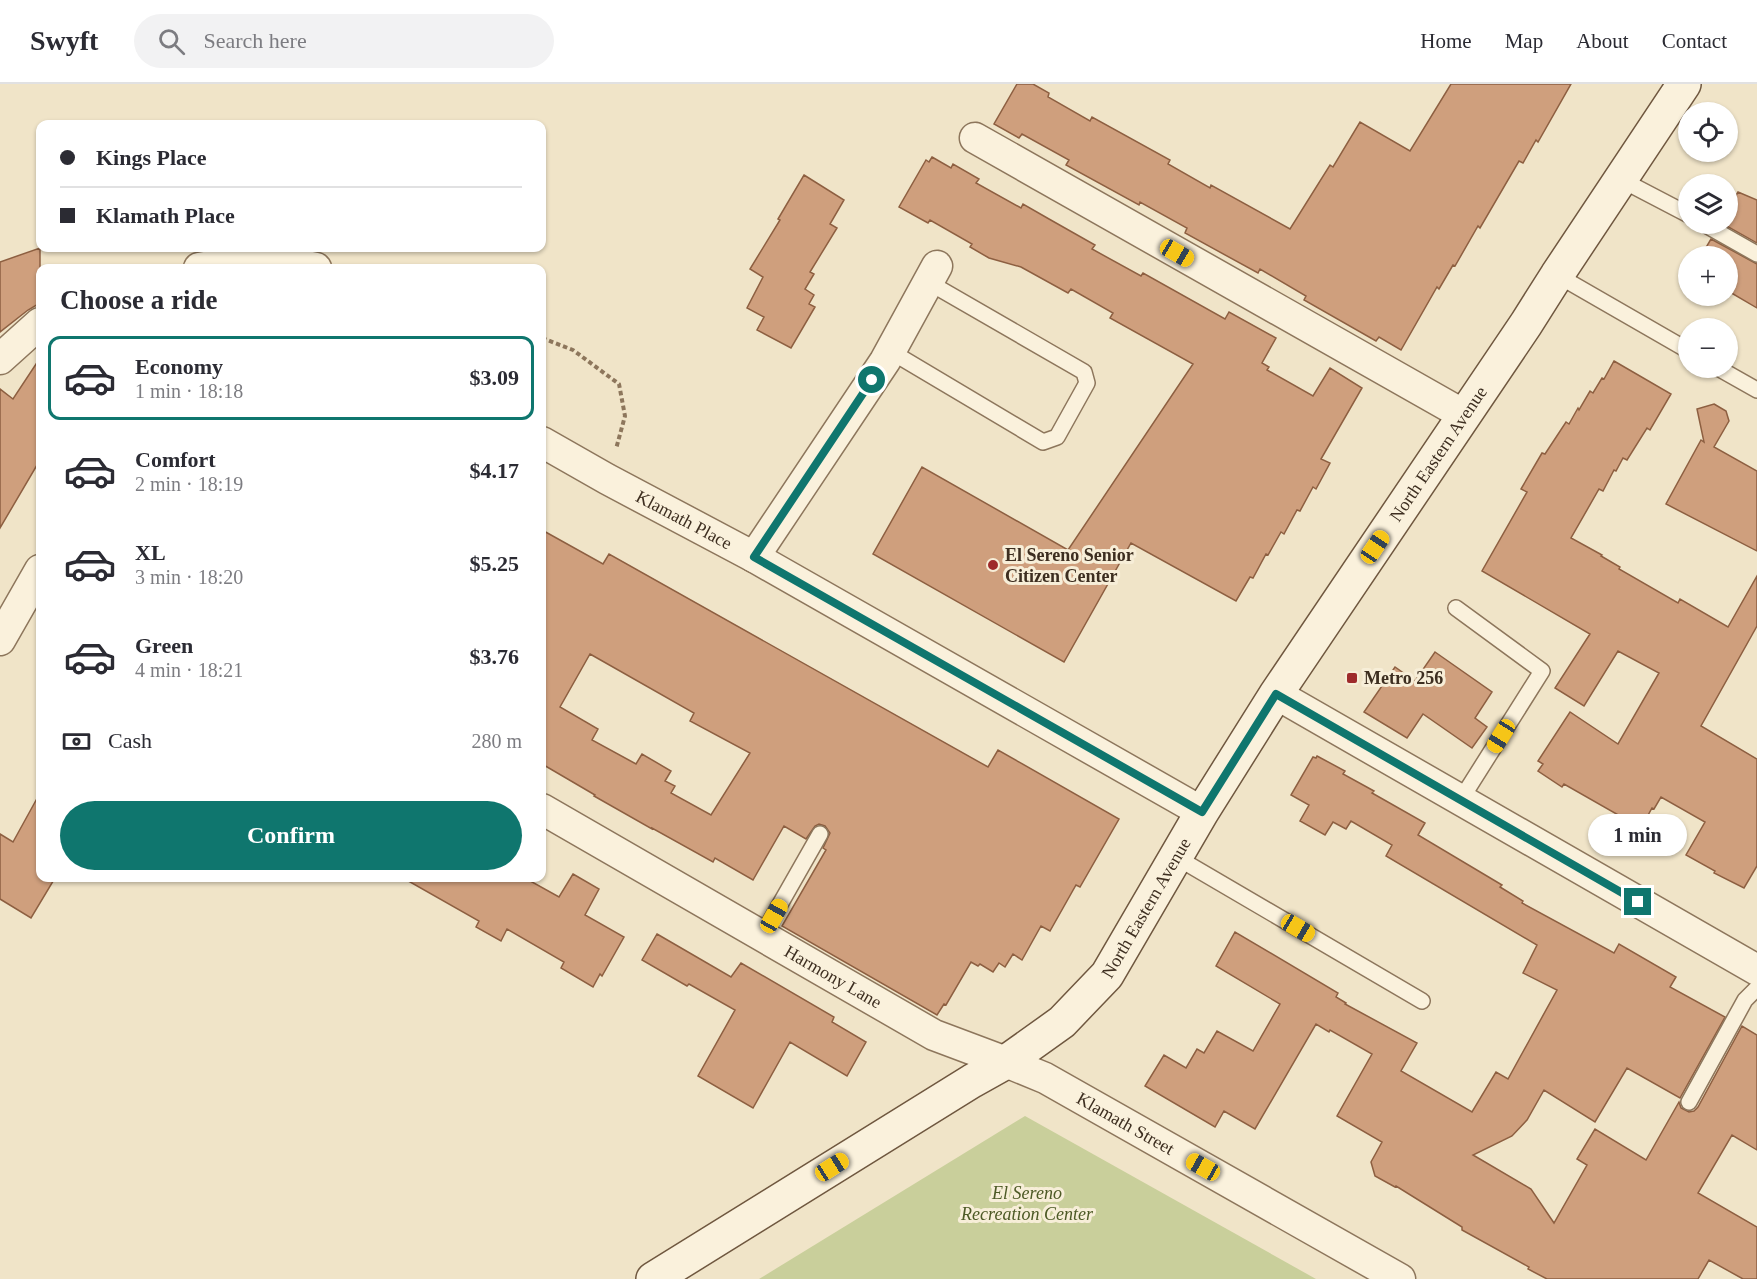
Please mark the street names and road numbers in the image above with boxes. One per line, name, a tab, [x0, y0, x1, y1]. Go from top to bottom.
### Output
street label: North Eastern Avenue	[1386, 383, 1491, 525]
street label: Klamath Place	[633, 486, 735, 553]
street label: North Eastern Avenue	[1098, 834, 1195, 981]
street label: Harmony Lane	[781, 941, 885, 1013]
street label: Klamath Street	[1073, 1088, 1178, 1159]

